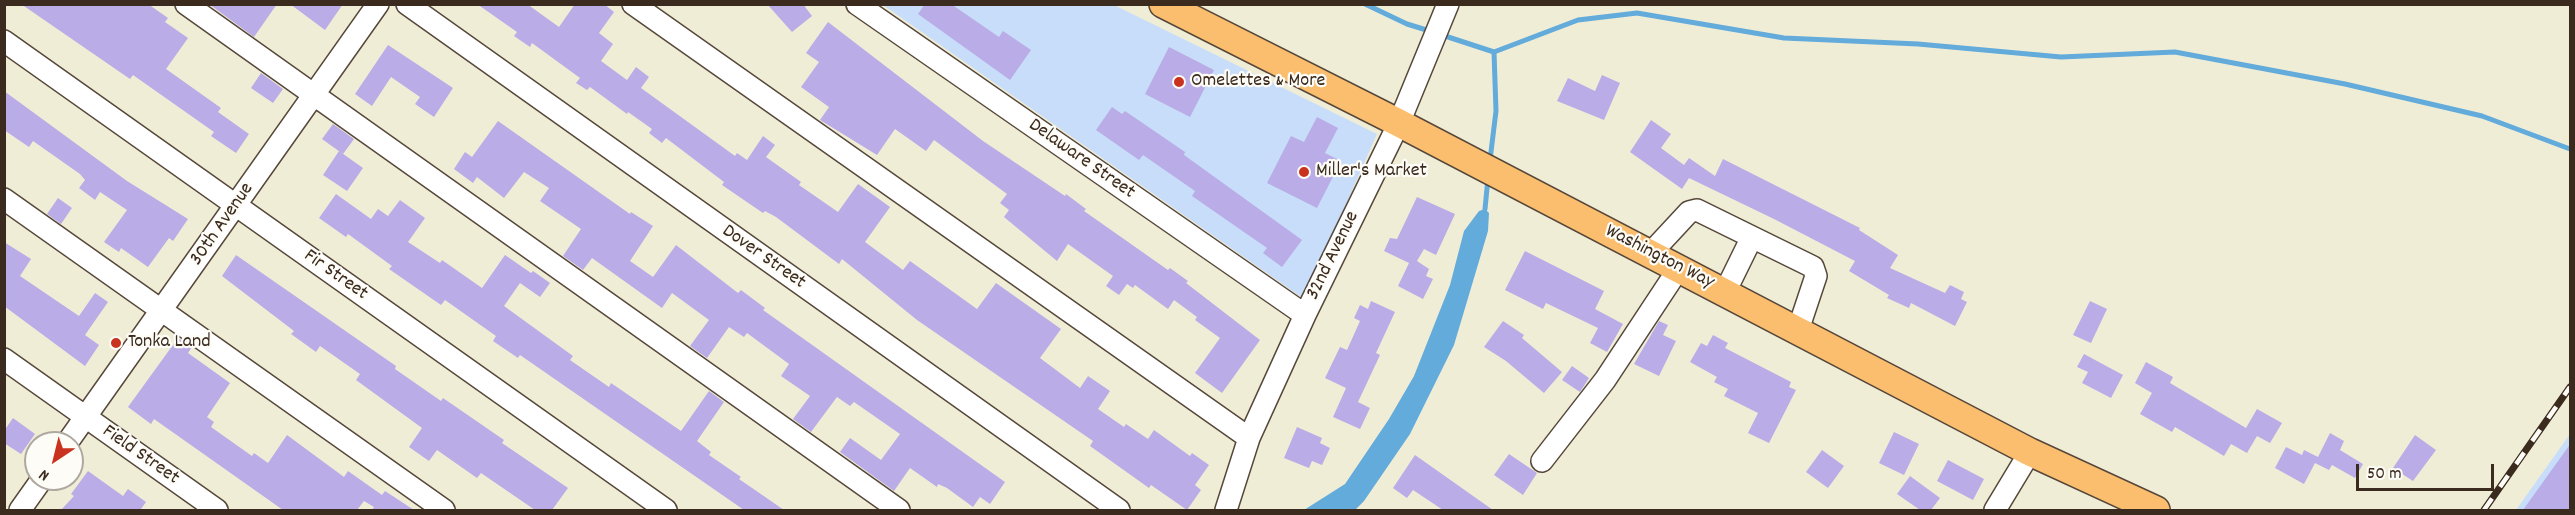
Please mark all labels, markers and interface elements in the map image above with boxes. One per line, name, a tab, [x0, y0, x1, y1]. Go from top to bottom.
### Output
place label: Omelettes & More	[1191, 70, 1325, 94]
marker: Omelettes & More	[1172, 75, 1186, 89]
street label: Delaware Street	[1023, 114, 1139, 206]
place label: Miller's Market	[1316, 160, 1427, 184]
marker: Miller's Market	[1297, 165, 1311, 179]
street label: 30th Avenue	[186, 179, 260, 271]
street label: 32nd Avenue	[1302, 208, 1366, 304]
street label: Dover Street	[716, 220, 810, 296]
street label: Washington Way	[1600, 220, 1718, 296]
street label: Fir Street	[298, 245, 372, 307]
place label: Tonka Land	[128, 331, 211, 355]
marker: Tonka Land	[109, 336, 123, 350]
street label: Field Street	[97, 421, 183, 491]
north arrow	[24, 431, 84, 491]
scale bar	[2359, 452, 2497, 490]
text: 50 m	[2367, 462, 2402, 487]
text: N	[35, 463, 54, 486]

